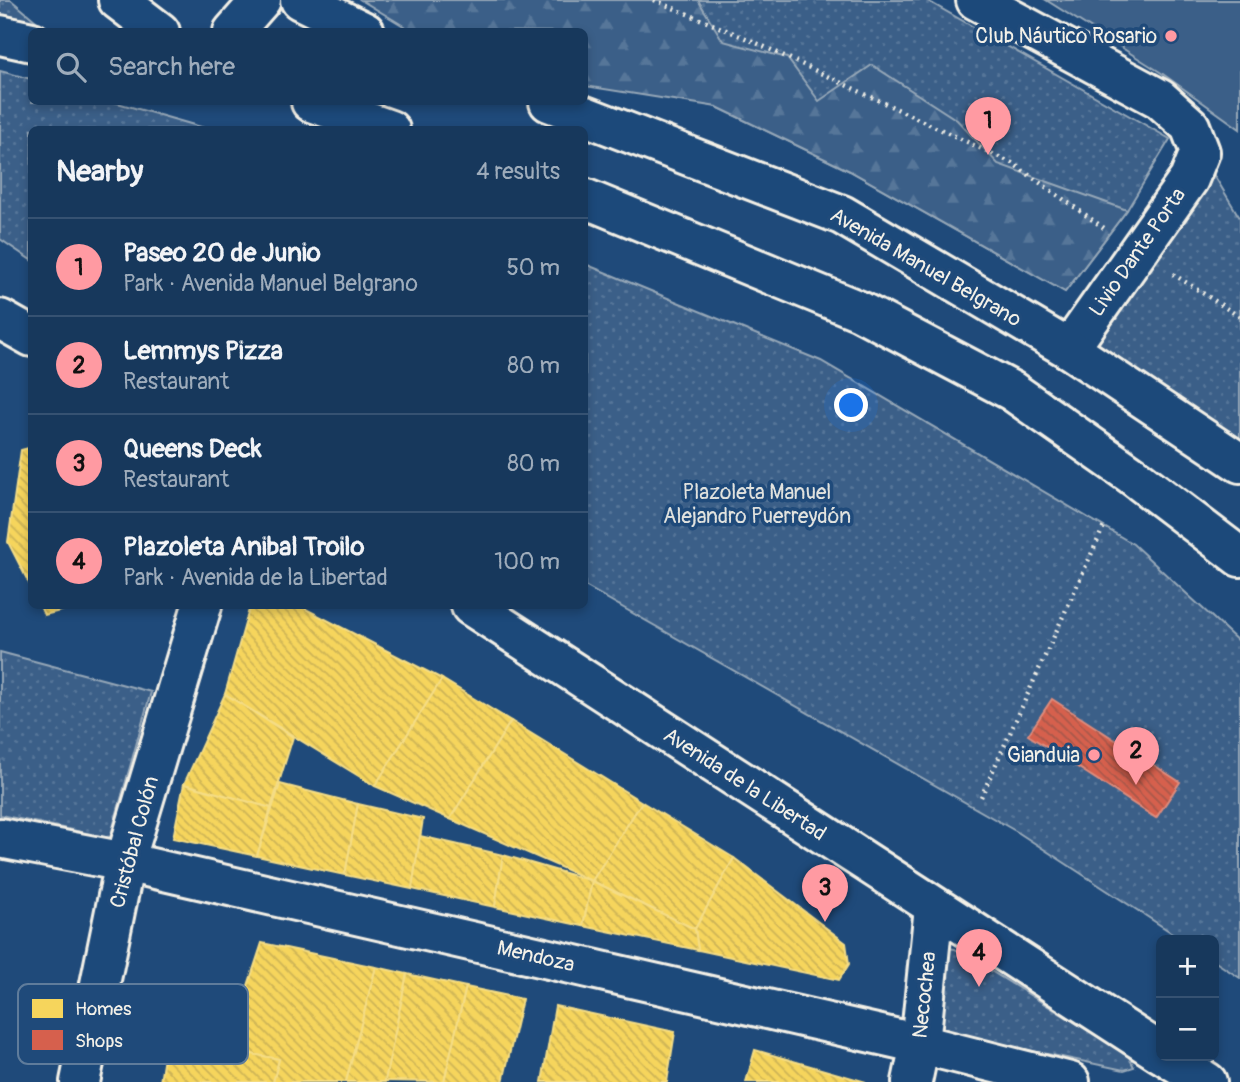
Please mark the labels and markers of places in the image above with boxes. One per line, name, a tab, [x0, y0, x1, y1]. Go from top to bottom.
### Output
place label: Club Náutico Rosario	[975, 23, 1157, 50]
marker: Club Náutico Rosario	[1163, 28, 1179, 44]
pin: 1	[965, 97, 1011, 155]
pin: 2	[1113, 727, 1159, 785]
place label: Gianduia	[1007, 742, 1080, 769]
marker: Gianduia	[1086, 747, 1102, 763]
pin: 3	[802, 864, 848, 922]
pin: 4	[956, 929, 1002, 987]

